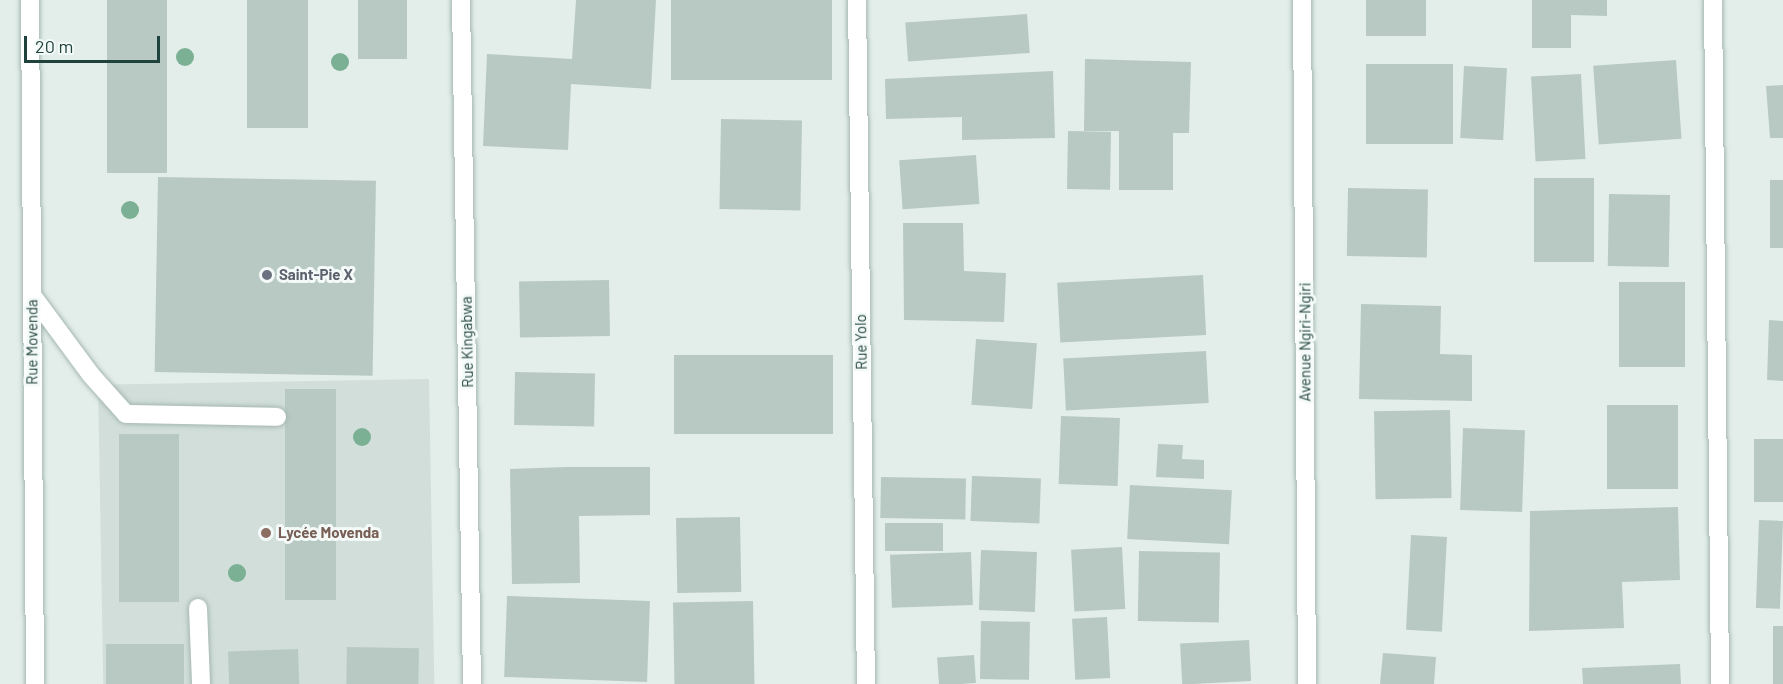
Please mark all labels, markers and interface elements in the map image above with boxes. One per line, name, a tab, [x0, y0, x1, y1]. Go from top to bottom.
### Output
scale bar	[27, 24, 164, 62]
text: 20 m	[35, 35, 73, 57]
place label: Saint-Pie X	[279, 266, 353, 284]
marker: Saint-Pie X	[260, 268, 274, 282]
street label: Avenue Ngiri-Ngiri	[1296, 282, 1314, 402]
street label: Rue Kingabwa	[457, 296, 477, 388]
street label: Rue Movenda	[23, 299, 41, 385]
street label: Rue Yolo	[852, 314, 870, 370]
place label: Lycée Movenda	[278, 524, 379, 542]
marker: Lycée Movenda	[259, 526, 273, 540]

